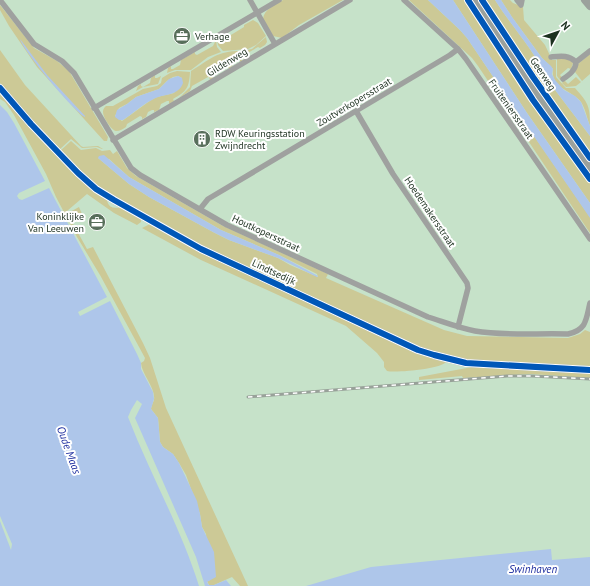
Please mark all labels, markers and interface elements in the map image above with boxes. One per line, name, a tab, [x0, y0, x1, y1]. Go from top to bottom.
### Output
north arrow	[538, 12, 578, 52]
text: N	[558, 18, 573, 33]
office icon: Verhage	[172, 26, 192, 46]
place label: Verhage	[194, 30, 229, 43]
street label: Gildenweg	[204, 45, 250, 79]
street label: Geerweg	[527, 55, 559, 93]
street label: Zoutverkopersstraat	[314, 74, 394, 129]
street label: Fruiteniersstraat	[486, 77, 537, 142]
place label: RDW Keuringsstation Zwijndrecht	[215, 127, 305, 152]
building icon: RDW Keuringsstation Zwijndrecht	[192, 129, 212, 149]
street label: Hoedemakersstraat	[402, 174, 459, 250]
place label: Koninklijke Van Leeuwen	[27, 210, 84, 235]
office icon: Koninklijke Van Leeuwen	[87, 212, 107, 232]
street label: Houtkopersstraat	[230, 212, 303, 255]
street label: Lindtsedijk	[250, 256, 298, 288]
water label: Oude Maas	[54, 424, 84, 476]
water label: Swinhaven	[509, 562, 557, 576]

